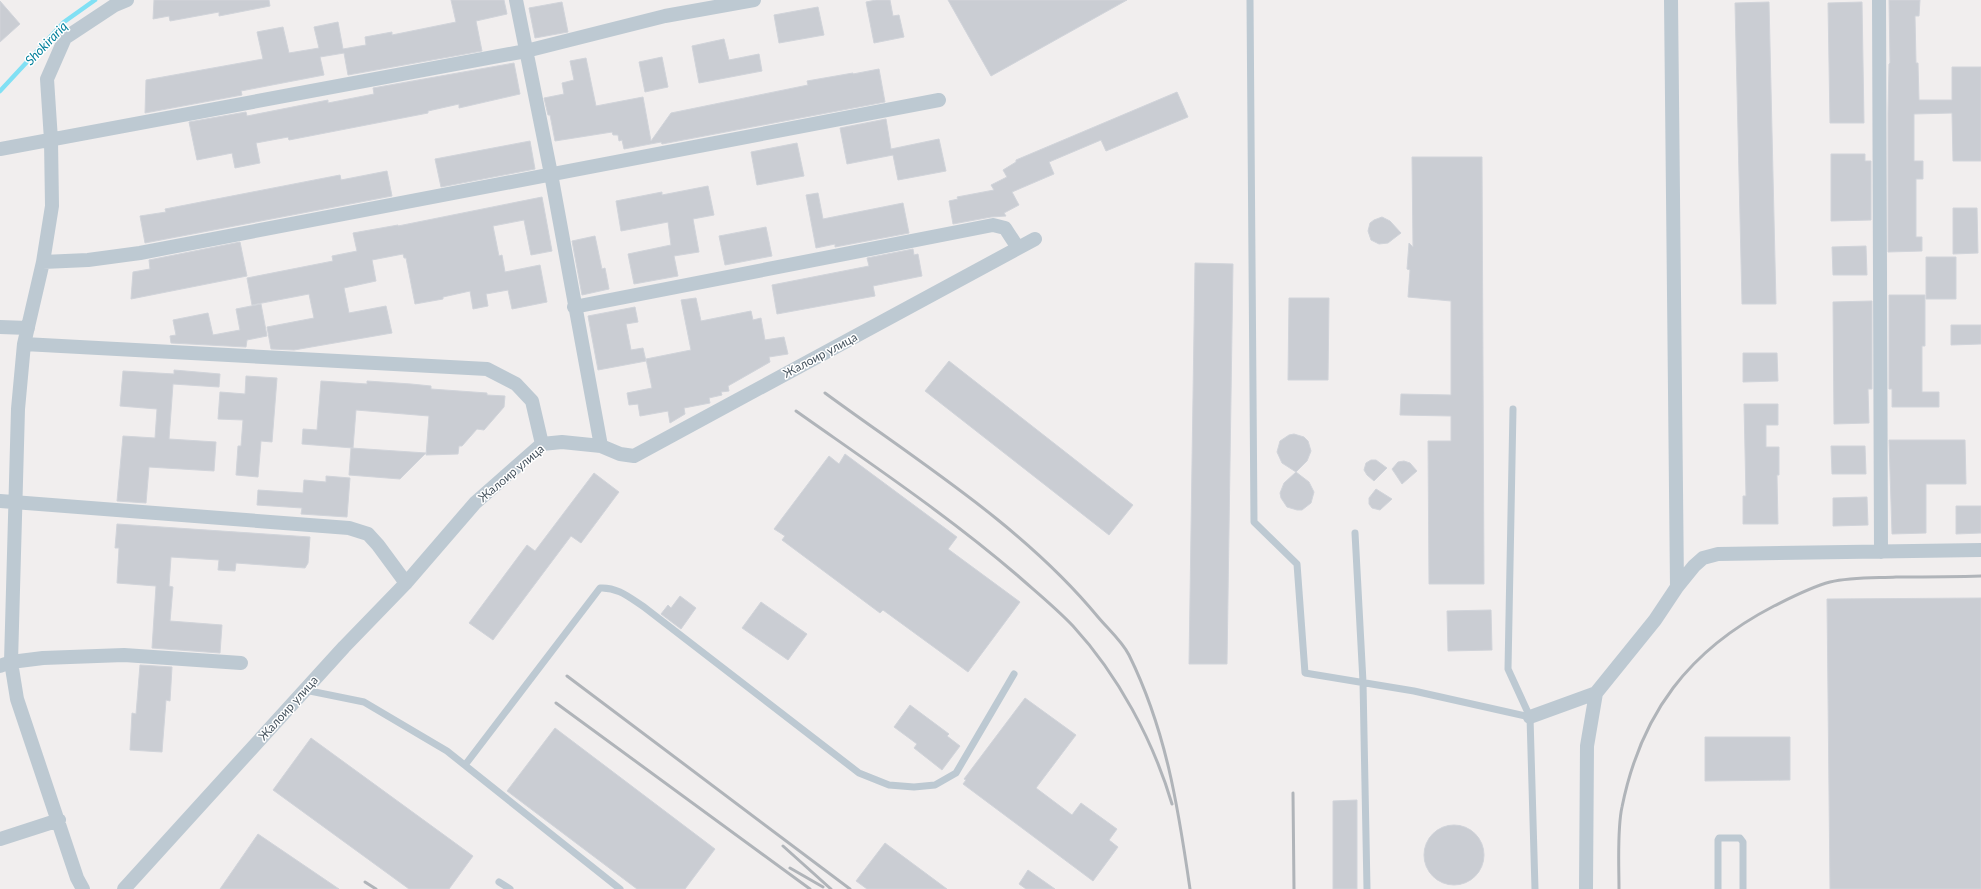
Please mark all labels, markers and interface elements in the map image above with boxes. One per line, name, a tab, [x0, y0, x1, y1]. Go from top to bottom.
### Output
water label: Shokirariq	[21, 18, 71, 68]
street label: Жалоир улица	[780, 329, 860, 381]
street label: Жалоир улица	[475, 441, 547, 505]
street label: Жалоир улица	[255, 673, 321, 743]

